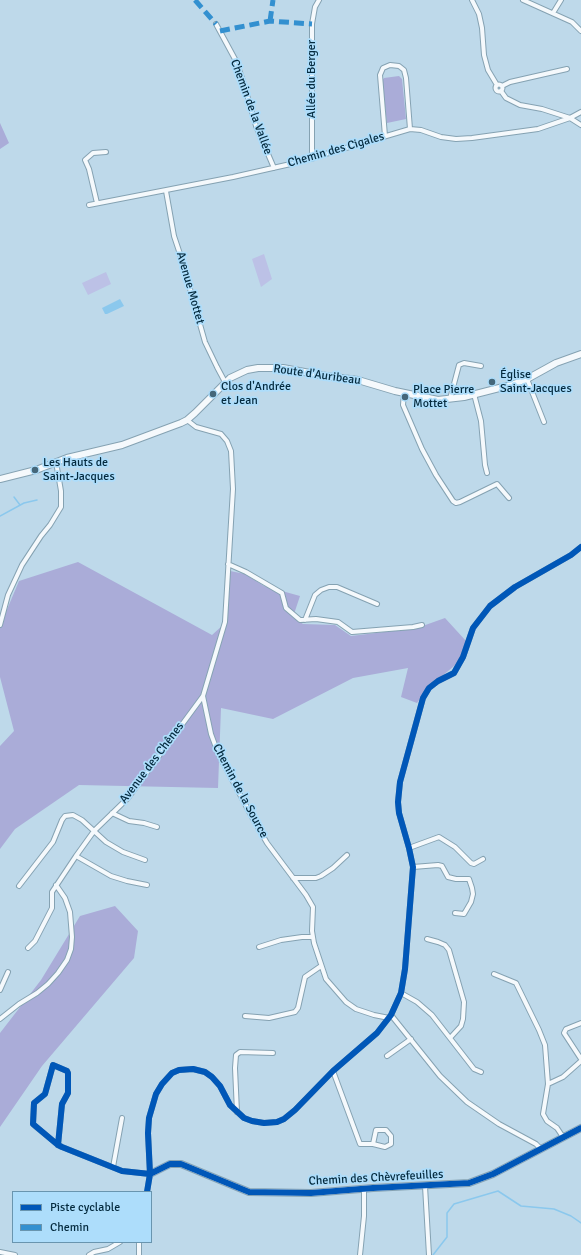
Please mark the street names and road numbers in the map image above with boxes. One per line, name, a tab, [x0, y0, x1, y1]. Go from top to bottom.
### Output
street label: Allée du Berger	[305, 40, 319, 118]
street label: Chemin de la Vallée	[227, 57, 275, 157]
street label: Chemin des Cigales	[286, 129, 386, 171]
street label: Avenue Mottet	[173, 250, 207, 326]
street label: Route d'Auribeau	[272, 362, 362, 388]
street label: Avenue des Chênes	[117, 720, 187, 806]
street label: Chemin de la Source	[209, 742, 271, 840]
street label: Chemin des Chèvrefeuilles	[308, 1167, 444, 1189]

